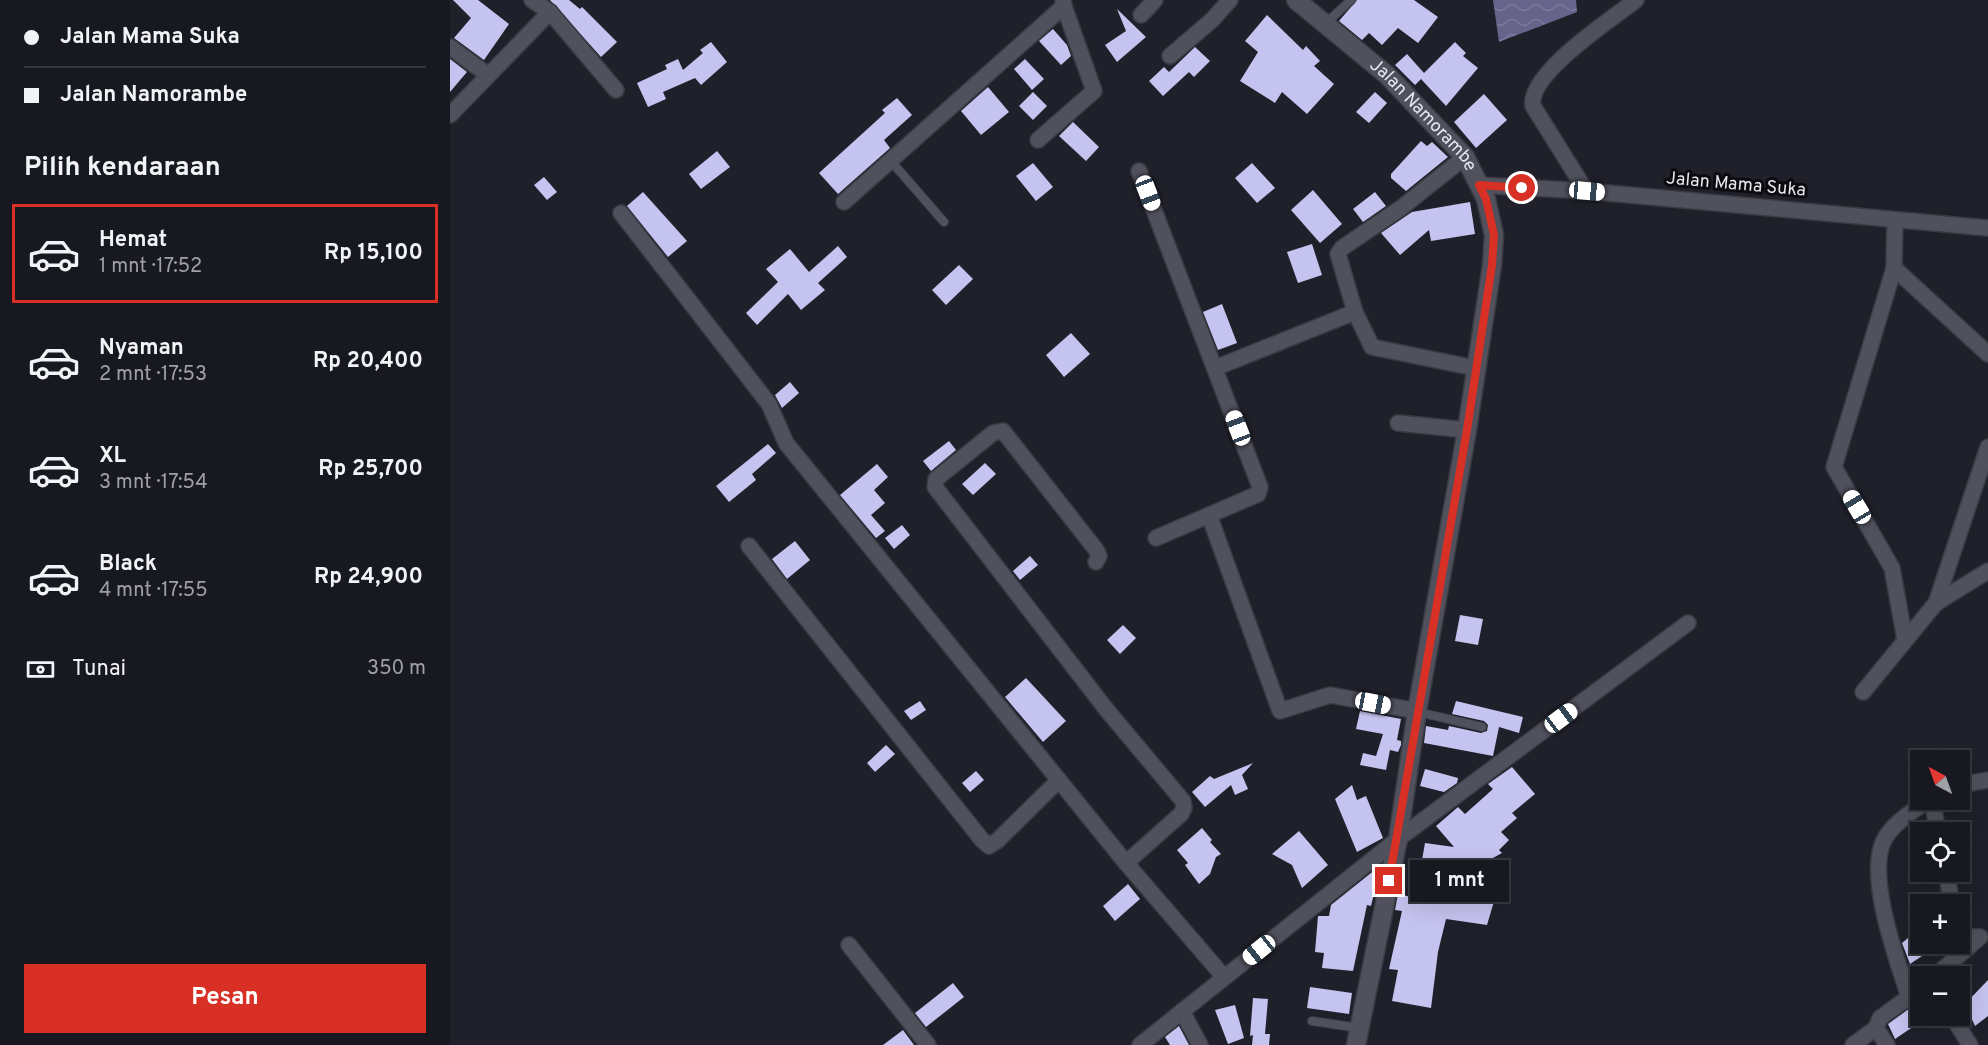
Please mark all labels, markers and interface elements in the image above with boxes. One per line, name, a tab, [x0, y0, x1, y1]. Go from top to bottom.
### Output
text: Jalan Mama Suka	[60, 24, 240, 51]
street label: Jalan Namorambe	[1365, 54, 1482, 175]
text: Jalan Namorambe	[60, 82, 247, 109]
text: Pilih kendaraan	[24, 151, 221, 185]
street label: Jalan Mama Suka	[1665, 167, 1807, 203]
car	[1133, 173, 1163, 213]
route start	[1508, 174, 1535, 201]
car	[1568, 180, 1606, 202]
icon: car	[27, 227, 81, 281]
text: Hemat	[99, 227, 167, 254]
text: Rp 15,100	[324, 240, 423, 267]
text: 1 mnt · 17:52	[99, 254, 202, 280]
icon: car	[27, 335, 81, 389]
text: Nyaman	[99, 335, 184, 362]
text: Rp 20,400	[313, 348, 423, 375]
text: 2 mnt · 17:53	[99, 362, 207, 388]
car	[1223, 408, 1253, 448]
icon: car	[27, 443, 81, 497]
text: XL	[99, 443, 126, 470]
text: Rp 25,700	[318, 456, 423, 483]
text: 3 mnt · 17:54	[99, 470, 208, 496]
car	[1840, 487, 1874, 527]
icon: car	[27, 551, 81, 605]
text: Black	[99, 551, 157, 578]
text: Rp 24,900	[314, 564, 423, 591]
text: 4 mnt · 17:55	[99, 578, 208, 604]
icon: cash	[24, 653, 57, 686]
text: Tunai	[72, 656, 126, 683]
text: 350 m	[367, 656, 426, 682]
car	[1354, 691, 1392, 715]
car	[1541, 700, 1581, 736]
north arrow	[1910, 750, 1970, 810]
map controls	[1910, 750, 1970, 1026]
button: locate	[1910, 822, 1970, 882]
callout: 1 mnt	[1410, 860, 1509, 902]
route end	[1375, 867, 1402, 894]
text: 1 mnt	[1434, 868, 1485, 894]
button: +	[1910, 894, 1970, 954]
car	[1239, 932, 1279, 968]
button: Pesan	[24, 964, 426, 1033]
button: −	[1910, 966, 1970, 1026]

